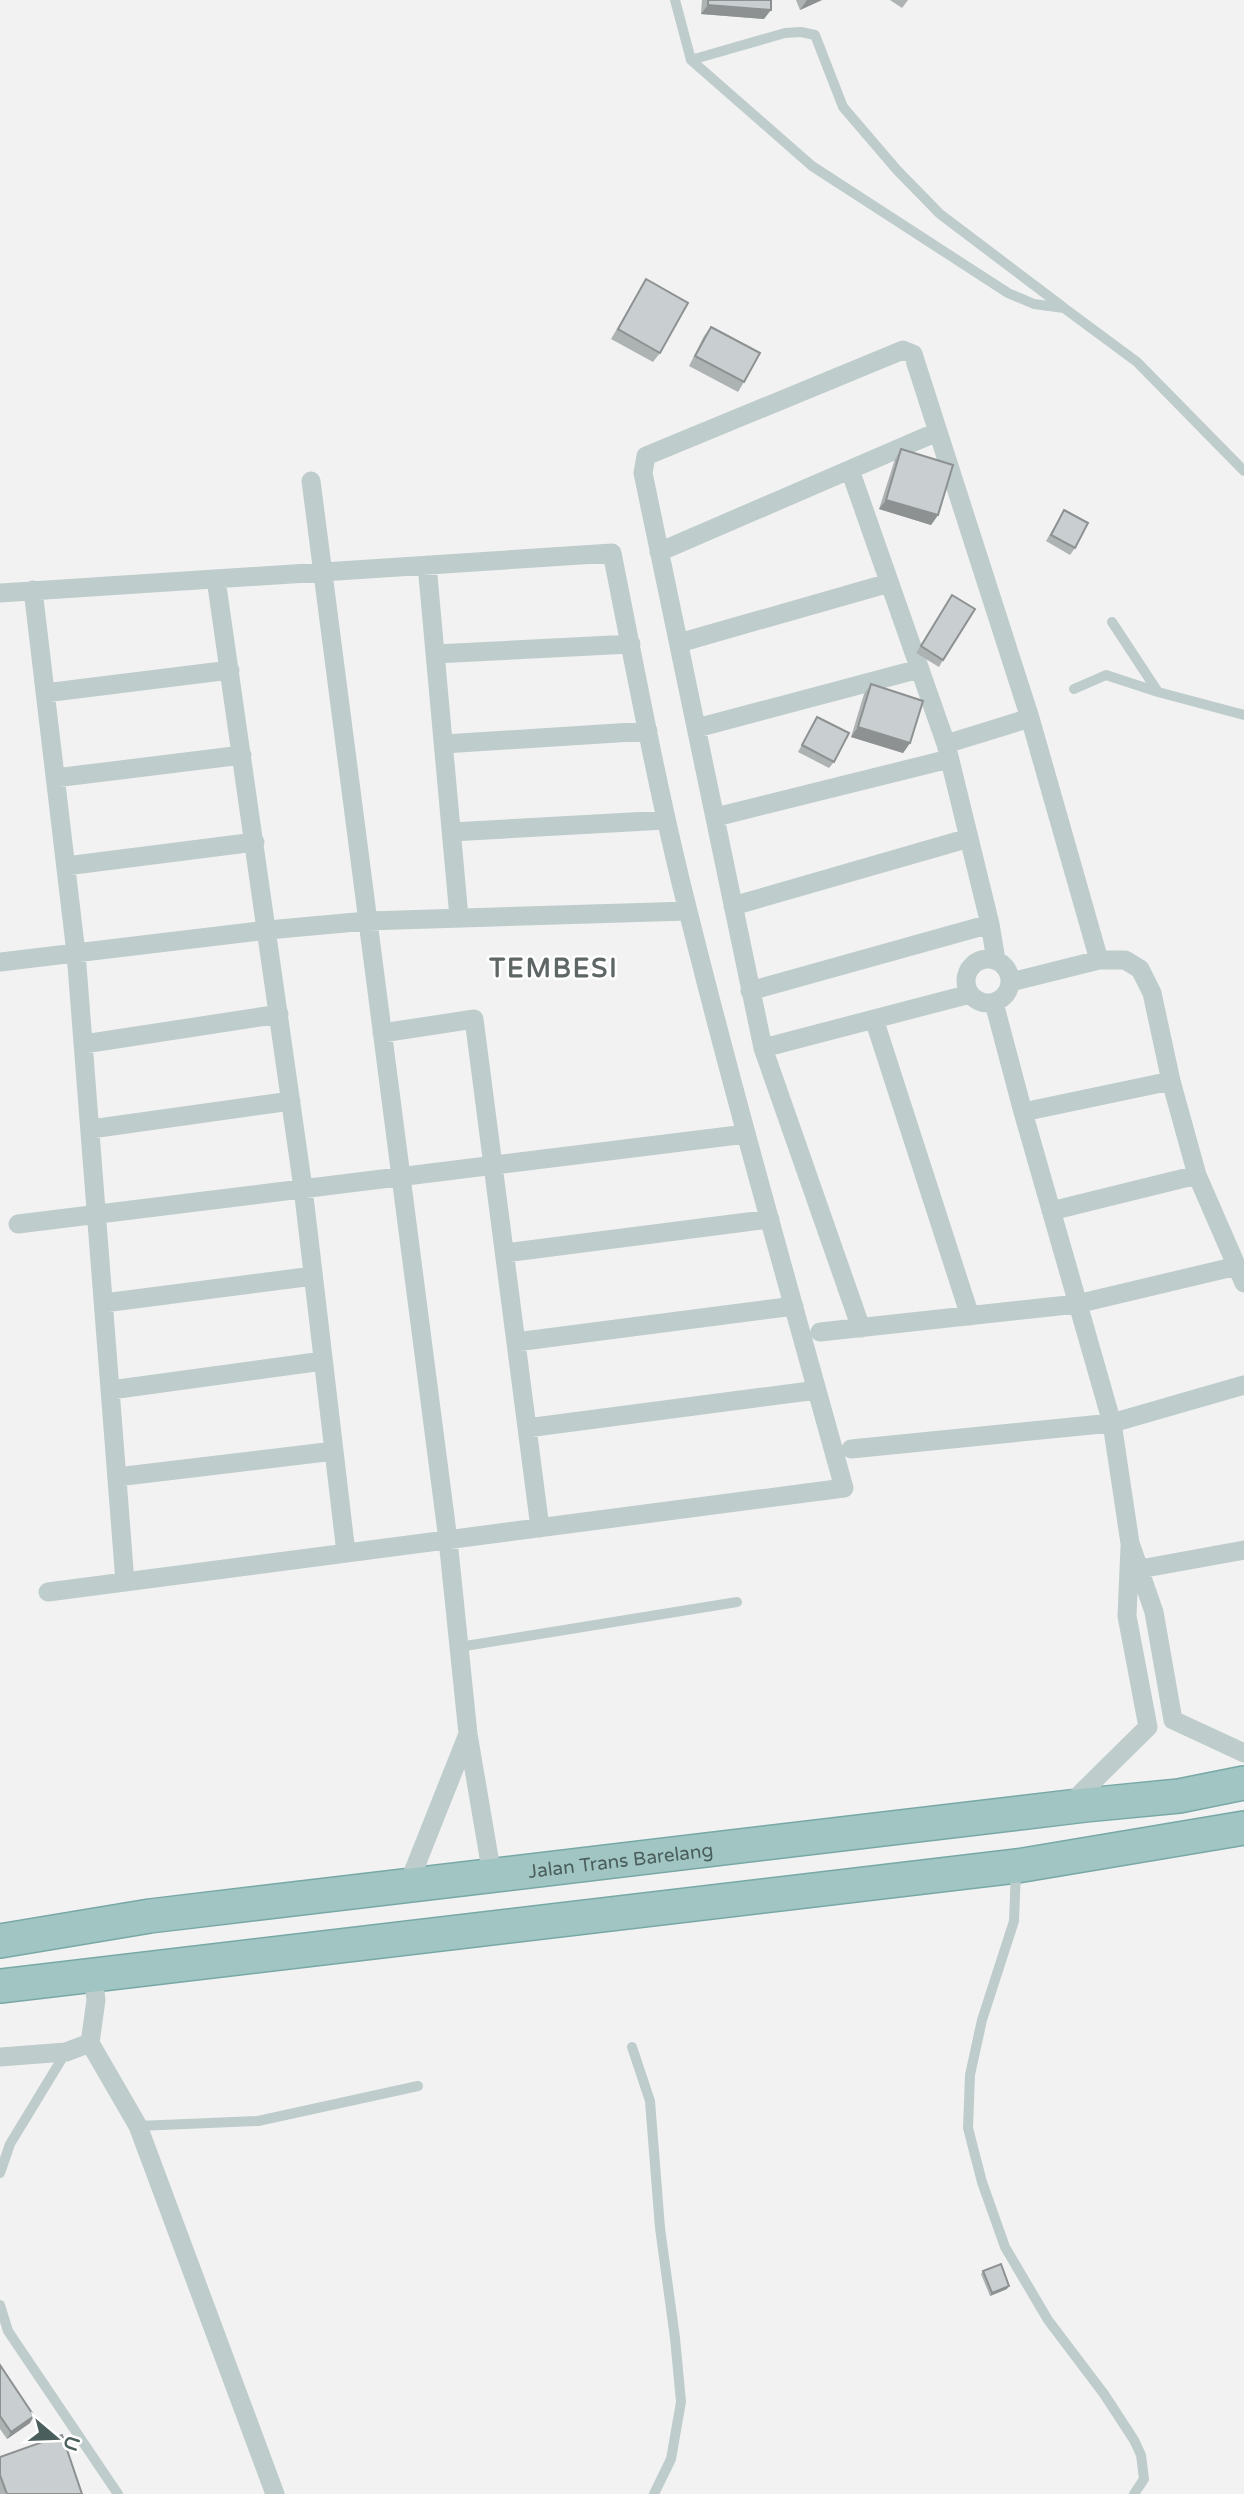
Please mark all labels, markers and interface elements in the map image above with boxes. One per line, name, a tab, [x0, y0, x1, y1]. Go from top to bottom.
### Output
district label: TEMBESI	[488, 953, 619, 984]
street label: Jalan Trans Barelang	[527, 1839, 714, 1883]
north arrow	[21, 2403, 91, 2473]
text: U	[58, 2433, 84, 2454]

